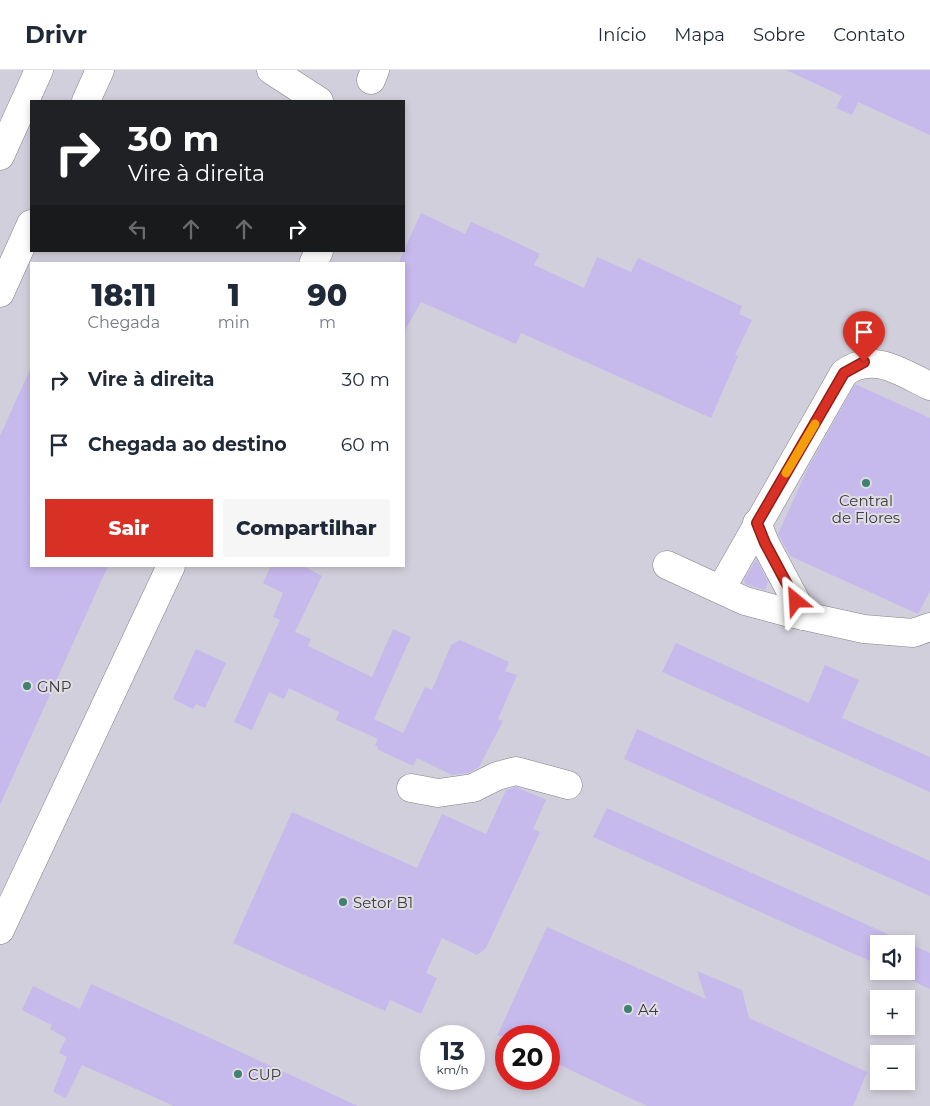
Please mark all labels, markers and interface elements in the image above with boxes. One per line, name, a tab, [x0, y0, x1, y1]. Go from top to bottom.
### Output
text: Drivr	[25, 20, 87, 49]
text: Início	[598, 24, 646, 46]
text: Mapa	[674, 24, 725, 46]
text: Sobre	[753, 24, 805, 46]
text: Contato	[833, 24, 905, 46]
text: 30 m	[128, 117, 219, 160]
icon: right	[45, 120, 110, 185]
text: Vire à direita	[128, 160, 265, 187]
icon: left	[124, 215, 152, 243]
icon: ahead	[177, 215, 205, 243]
icon: ahead	[230, 215, 258, 243]
icon: right	[283, 215, 311, 243]
text: 18:11	[91, 277, 156, 314]
text: 1	[228, 277, 240, 314]
text: 90	[307, 277, 347, 314]
pin	[843, 311, 885, 362]
text: Chegada	[88, 313, 160, 332]
text: min	[218, 313, 250, 332]
text: m	[319, 313, 336, 332]
icon: arrive	[850, 318, 878, 346]
icon: right	[45, 366, 73, 394]
text: Vire à direita	[88, 368, 215, 391]
text: 30 m	[342, 368, 390, 391]
icon: arrive	[45, 431, 73, 459]
text: Chegada ao destino	[88, 433, 287, 456]
text: 60 m	[341, 433, 390, 456]
marker: Central de Flores	[860, 477, 872, 489]
place label: Central de Flores	[832, 491, 900, 527]
button: Sair	[45, 499, 213, 557]
button: Compartilhar	[223, 499, 390, 557]
position arrow	[769, 574, 821, 626]
place label: GNP	[37, 677, 72, 696]
marker: GNP	[21, 680, 33, 692]
place label: Setor B1	[353, 893, 413, 912]
marker: Setor B1	[337, 896, 349, 908]
map controls	[870, 935, 915, 1090]
button: sound	[870, 935, 915, 980]
button: +	[870, 990, 915, 1035]
place label: A4	[638, 1000, 659, 1019]
marker: A4	[622, 1003, 634, 1015]
speed limit sign: 20	[495, 1025, 560, 1090]
text: 13	[440, 1036, 465, 1066]
button: −	[870, 1045, 915, 1090]
text: km/h	[436, 1062, 469, 1077]
place label: CUP	[248, 1065, 281, 1084]
marker: CUP	[232, 1068, 244, 1080]

